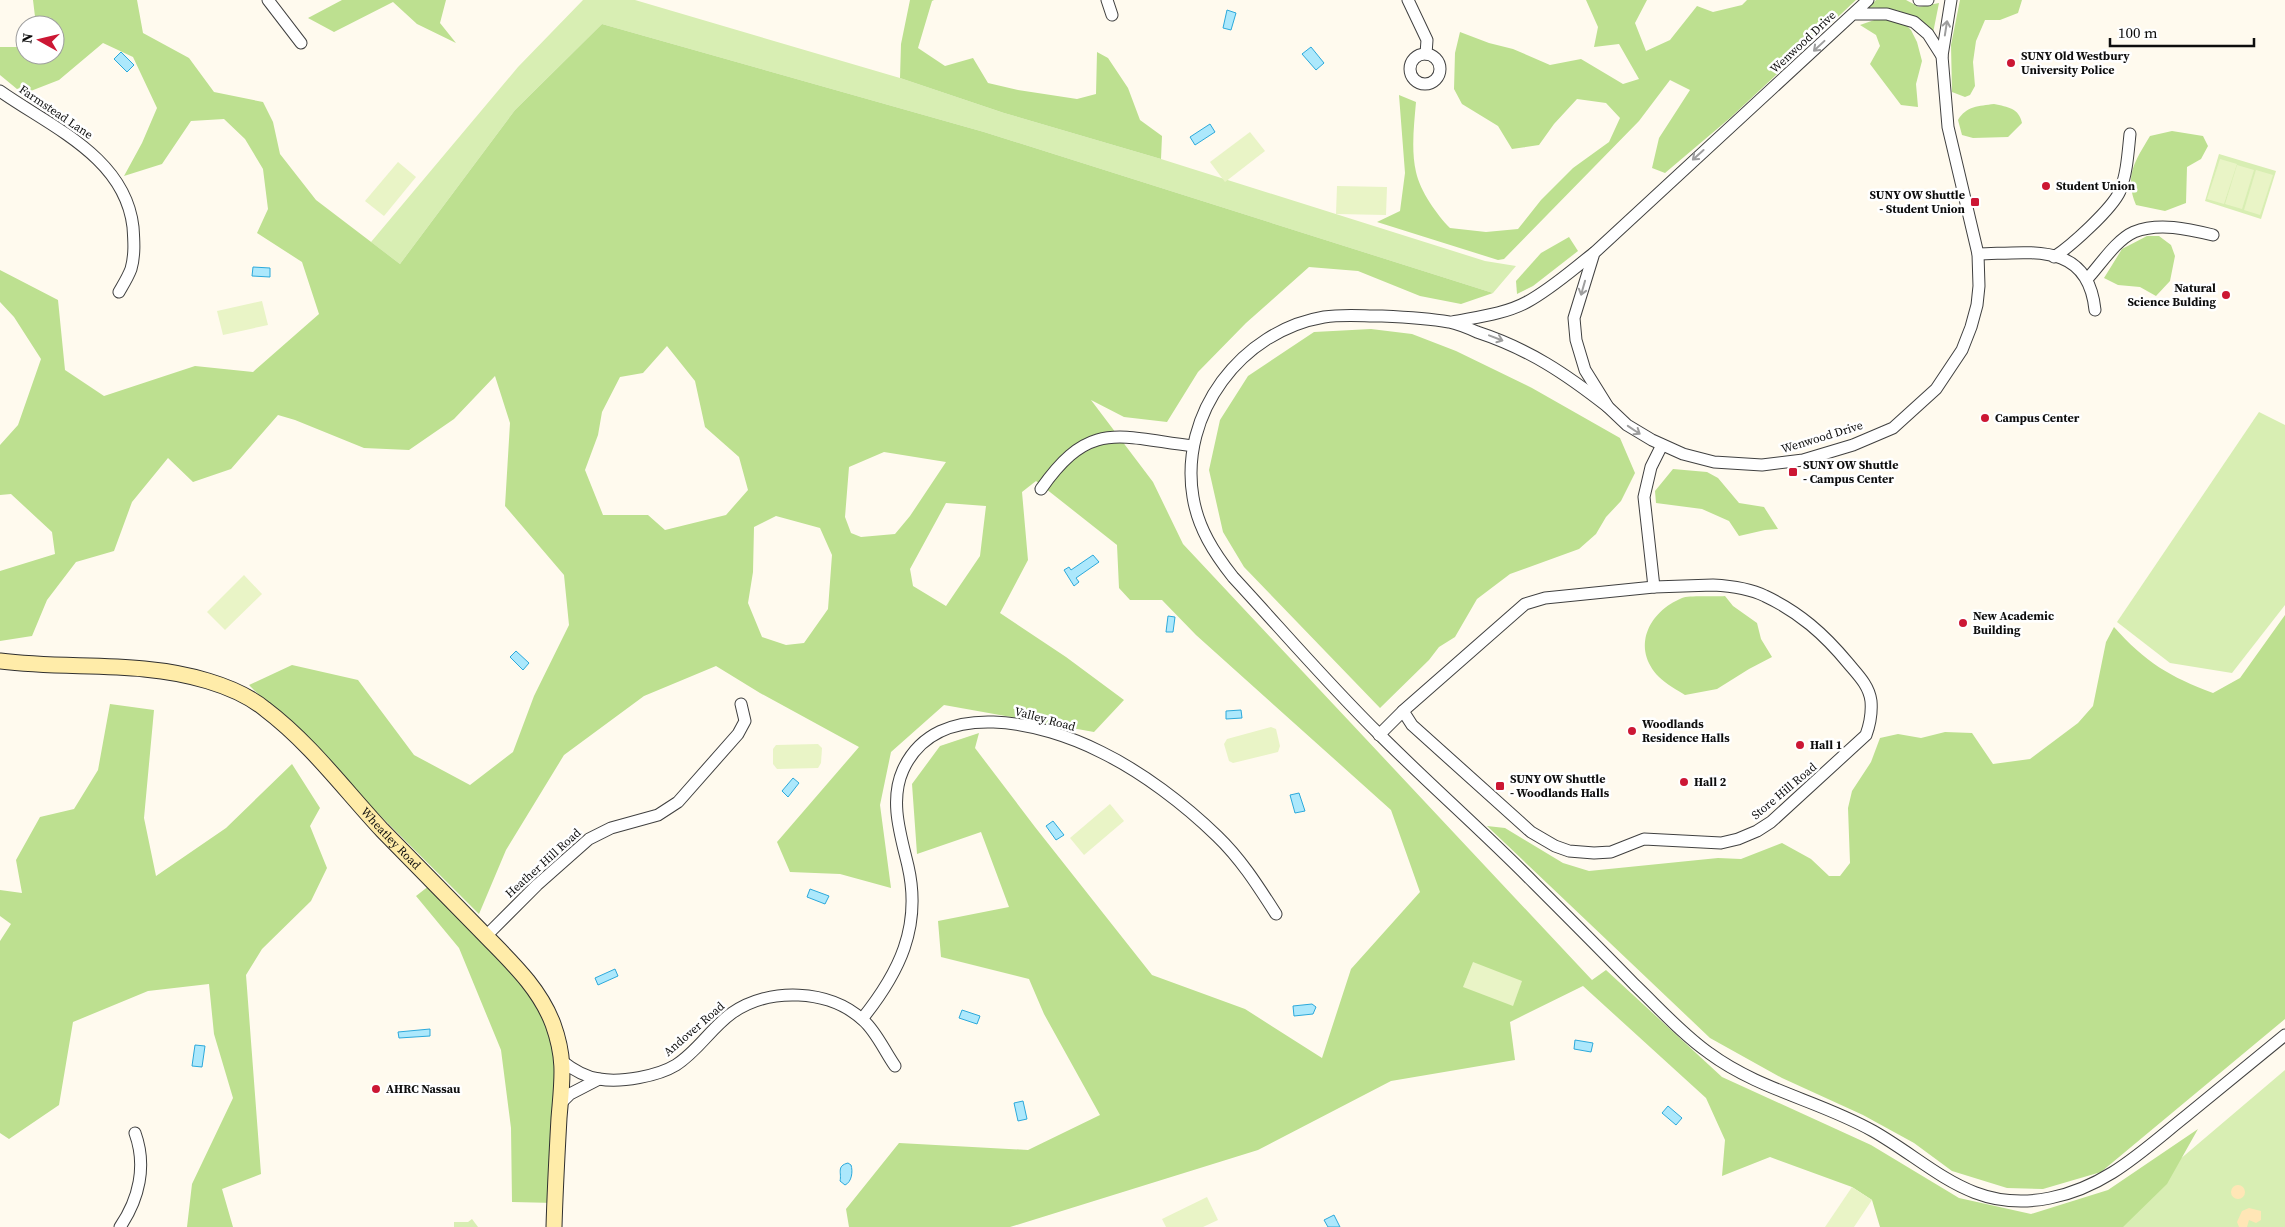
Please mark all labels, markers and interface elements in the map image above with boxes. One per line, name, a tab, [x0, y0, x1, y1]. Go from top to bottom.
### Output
street label: Wenwood Drive	[1767, 7, 1839, 77]
north arrow	[15, 15, 65, 65]
scale bar	[2110, 15, 2254, 47]
one-way arrow	[1942, 20, 1952, 36]
text: 100 m	[2118, 22, 2158, 43]
text: N	[17, 32, 38, 45]
one-way arrow	[1813, 40, 1825, 52]
place label: SUNY Old Westbury University Police	[2021, 48, 2130, 78]
marker: SUNY Old Westbury University Police	[2005, 57, 2017, 69]
street label: Farmstead Lane	[16, 81, 96, 143]
one-way arrow	[1692, 150, 1705, 161]
place label: Student Union	[2056, 178, 2136, 194]
marker: Student Union	[2040, 180, 2052, 192]
place label: SUNY OW Shuttle - Student Union	[1870, 187, 1966, 217]
marker: SUNY OW Shuttle - Student Union	[1969, 196, 1981, 208]
one-way arrow	[1578, 280, 1588, 296]
place label: Natural Science Bulding	[2127, 280, 2216, 310]
marker: Natural Science Bulding	[2220, 289, 2232, 301]
one-way arrow	[1488, 334, 1503, 344]
place label: Campus Center	[1995, 410, 2080, 426]
marker: Campus Center	[1979, 412, 1991, 424]
street label: Wenwood Drive	[1779, 417, 1865, 457]
one-way arrow	[1627, 424, 1641, 435]
place label: SUNY OW Shuttle - Campus Center	[1803, 457, 1898, 487]
marker: SUNY OW Shuttle - Campus Center	[1787, 466, 1799, 478]
place label: New Academic Building	[1973, 608, 2054, 638]
marker: New Academic Building	[1957, 617, 1969, 629]
street label: Valley Road	[1013, 703, 1077, 735]
place label: Woodlands Residence Halls	[1642, 716, 1730, 746]
marker: Woodlands Residence Halls	[1626, 725, 1638, 737]
place label: Hall 1	[1810, 737, 1842, 753]
marker: Hall 1	[1794, 739, 1806, 751]
street label: Store Hill Road	[1748, 759, 1820, 823]
place label: SUNY OW Shuttle - Woodlands Halls	[1510, 771, 1610, 801]
place label: Hall 2	[1694, 774, 1727, 790]
marker: Hall 2	[1678, 776, 1690, 788]
marker: SUNY OW Shuttle - Woodlands Halls	[1494, 780, 1506, 792]
street label: Wheatley Road	[357, 804, 424, 873]
street label: Heather Hill Road	[502, 825, 584, 901]
street label: Andover Road	[660, 998, 728, 1060]
place label: AHRC Nassau	[386, 1081, 461, 1097]
marker: AHRC Nassau	[370, 1083, 382, 1095]

